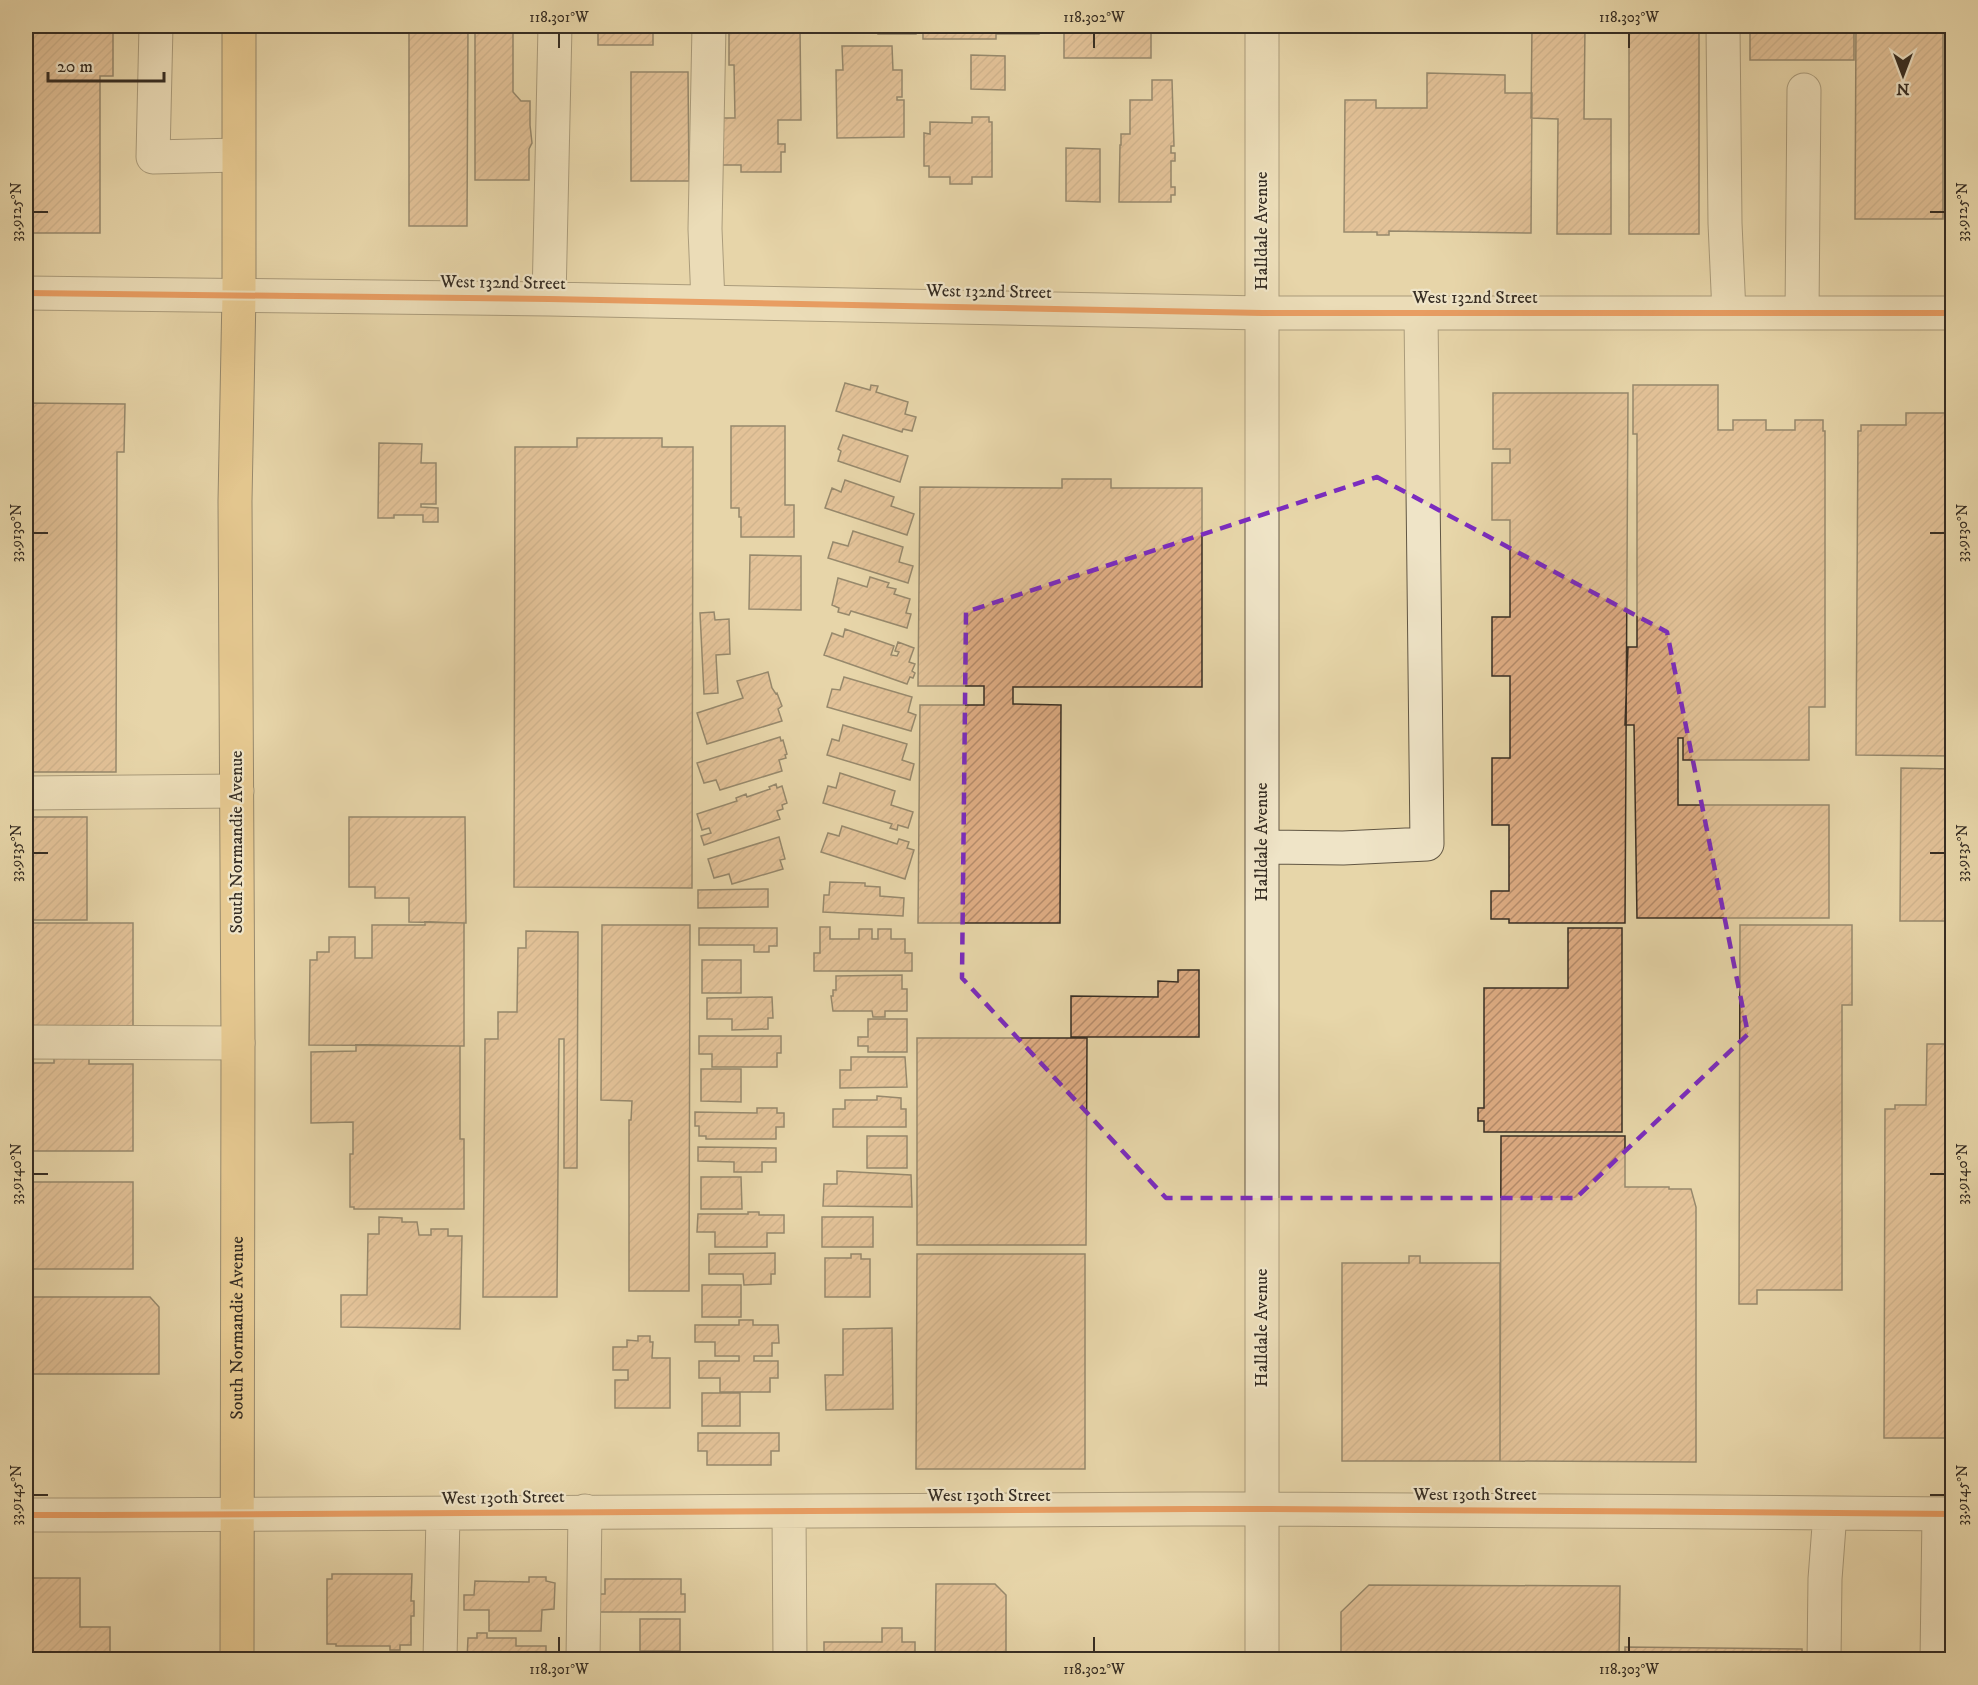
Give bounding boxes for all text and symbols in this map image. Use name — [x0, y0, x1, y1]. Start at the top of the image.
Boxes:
text: 118.301°W — [529, 8, 589, 27]
text: 118.302°W — [1063, 8, 1125, 27]
text: 118.303°W — [1599, 8, 1659, 27]
scale bar — [48, 45, 164, 83]
north arrow — [1873, 45, 1933, 105]
text: 20 m — [57, 56, 93, 78]
text: N — [1896, 79, 1910, 99]
street label: Halldale Avenue — [1251, 172, 1273, 290]
text: 33.9125°N — [7, 182, 26, 242]
text: 33.9125°N — [1953, 182, 1972, 242]
street label: West 132nd Street — [439, 271, 566, 295]
street label: West 132nd Street — [925, 280, 1052, 304]
street label: West 132nd Street — [1411, 287, 1538, 309]
text: 33.9130°N — [7, 504, 26, 562]
text: 33.9130°N — [1953, 504, 1972, 562]
street label: South Normandie Avenue — [226, 750, 248, 934]
street label: Halldale Avenue — [1251, 783, 1273, 901]
text: 33.9135°N — [7, 824, 26, 882]
text: 33.9135°N — [1953, 824, 1972, 882]
text: 33.9140°N — [7, 1143, 26, 1205]
text: 33.9140°N — [1953, 1143, 1972, 1205]
street label: South Normandie Avenue — [226, 1236, 249, 1420]
street label: Halldale Avenue — [1251, 1269, 1273, 1387]
text: 33.9145°N — [7, 1465, 26, 1525]
text: 33.9145°N — [1953, 1465, 1972, 1525]
street label: West 130th Street — [1412, 1484, 1537, 1506]
street label: West 130th Street — [926, 1485, 1051, 1507]
street label: West 130th Street — [440, 1486, 565, 1510]
text: 118.301°W — [529, 1660, 589, 1679]
text: 118.302°W — [1063, 1660, 1125, 1679]
text: 118.303°W — [1599, 1660, 1659, 1679]

